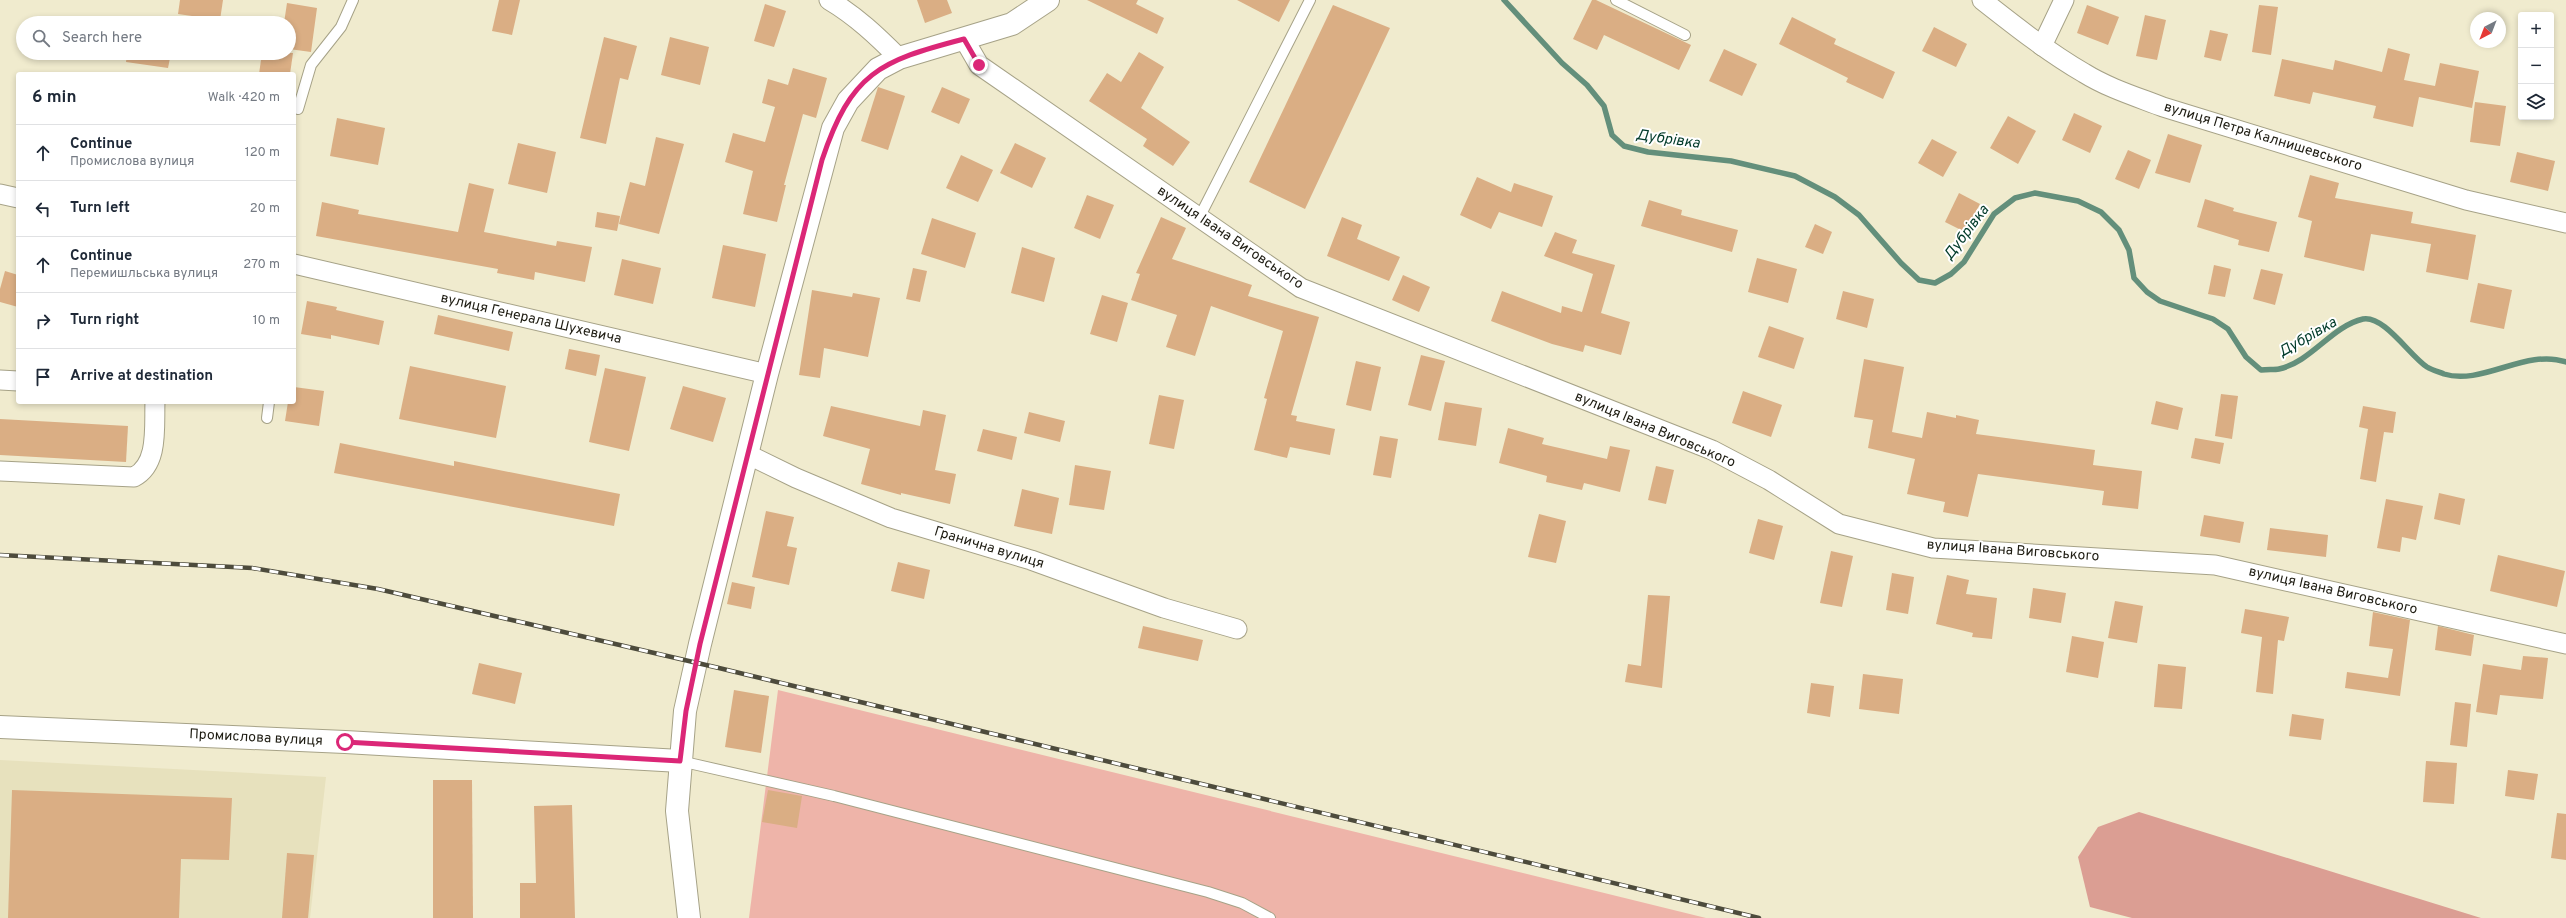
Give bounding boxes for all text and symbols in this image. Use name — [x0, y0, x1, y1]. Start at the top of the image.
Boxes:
north arrow — [2470, 12, 2506, 48]
map controls — [2518, 12, 2554, 120]
button: + — [2518, 12, 2554, 48]
search box — [16, 16, 296, 60]
icon: search — [30, 27, 52, 49]
text: Search here — [62, 29, 142, 48]
button: − — [2518, 48, 2554, 84]
route end — [970, 56, 988, 74]
button: layers — [2518, 84, 2554, 120]
text: 6 min — [32, 87, 76, 109]
text: Walk · 420 m — [208, 90, 280, 106]
street label: вулиця Петра Калнишевського — [2162, 99, 2364, 175]
water label: Дубрівка — [1635, 126, 1701, 154]
text: Continue — [70, 135, 132, 154]
icon: ahead — [32, 142, 54, 164]
text: 120 m — [245, 145, 280, 161]
text: Промислова вулиця — [70, 154, 194, 170]
street label: вулиця Івана Виговського — [1154, 183, 1307, 293]
icon: left — [32, 198, 54, 220]
text: Turn left — [70, 199, 130, 218]
text: 20 m — [250, 201, 280, 217]
water label: Дубрівка — [1940, 201, 1994, 264]
text: Continue — [70, 247, 132, 266]
icon: ahead — [32, 254, 54, 276]
text: 270 m — [243, 257, 280, 273]
text: Перемишльська вулиця — [70, 266, 218, 282]
street label: вулиця Генерала Шухевича — [439, 290, 623, 348]
icon: right — [32, 310, 54, 332]
text: Turn right — [70, 311, 139, 330]
text: 10 m — [253, 313, 280, 329]
water label: Дубрівка — [2275, 314, 2341, 362]
icon: arrive — [32, 366, 54, 388]
text: Arrive at destination — [70, 367, 213, 386]
street label: вулиця Івана Виговського — [1572, 388, 1738, 472]
street label: Гранична вулиця — [932, 523, 1046, 573]
street label: вулиця Івана Виговського — [1926, 536, 2100, 566]
street label: вулиця Івана Виговського — [2247, 563, 2419, 619]
street label: Промислова вулиця — [189, 726, 323, 750]
route start — [336, 733, 354, 751]

